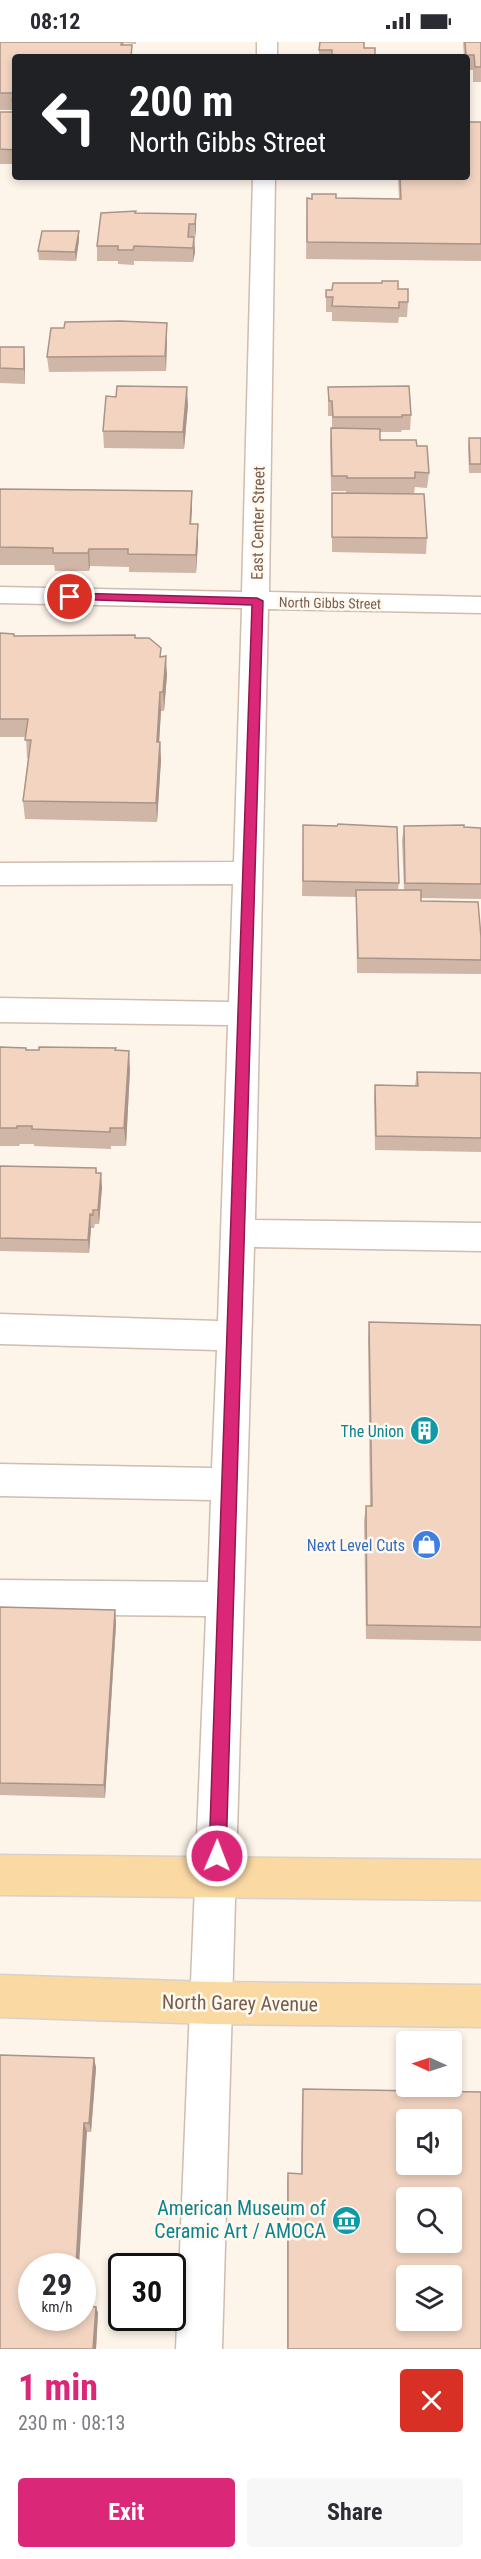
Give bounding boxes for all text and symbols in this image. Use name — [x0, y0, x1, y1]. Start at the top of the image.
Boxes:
text: 08:12 — [30, 9, 81, 34]
text: 200 m — [129, 77, 234, 126]
icon: left — [30, 78, 108, 156]
text: North Gibbs Street — [129, 127, 326, 159]
street label: East Center Street — [248, 466, 268, 580]
pin — [44, 571, 95, 622]
icon: arrive — [53, 580, 86, 613]
street label: North Gibbs Street — [279, 594, 381, 612]
building icon: The Union — [409, 1415, 441, 1447]
place label: The Union — [341, 1422, 404, 1441]
shop icon: Next Level Cuts — [410, 1529, 442, 1561]
place label: Next Level Cuts — [307, 1536, 405, 1555]
position arrow — [185, 1824, 249, 1888]
street label: North Garey Avenue — [162, 1990, 318, 2016]
north arrow — [396, 2031, 462, 2097]
map controls — [396, 2031, 462, 2331]
button: sound — [396, 2109, 462, 2175]
button: search — [396, 2187, 462, 2253]
place label: American Museum of Ceramic Art / AMOCA — [154, 2196, 327, 2243]
museum icon: American Museum of Ceramic Art / AMOCA — [331, 2204, 363, 2236]
speed limit sign: 30 — [108, 2253, 186, 2331]
button: layers — [396, 2265, 462, 2331]
text: 29 — [42, 2267, 72, 2302]
text: km/h — [42, 2298, 72, 2316]
text: 1 min — [18, 2367, 98, 2409]
button: close — [400, 2369, 463, 2432]
text: 230 m · 08:13 — [18, 2411, 125, 2435]
button: Exit — [18, 2478, 235, 2547]
button: Share — [247, 2478, 463, 2547]

